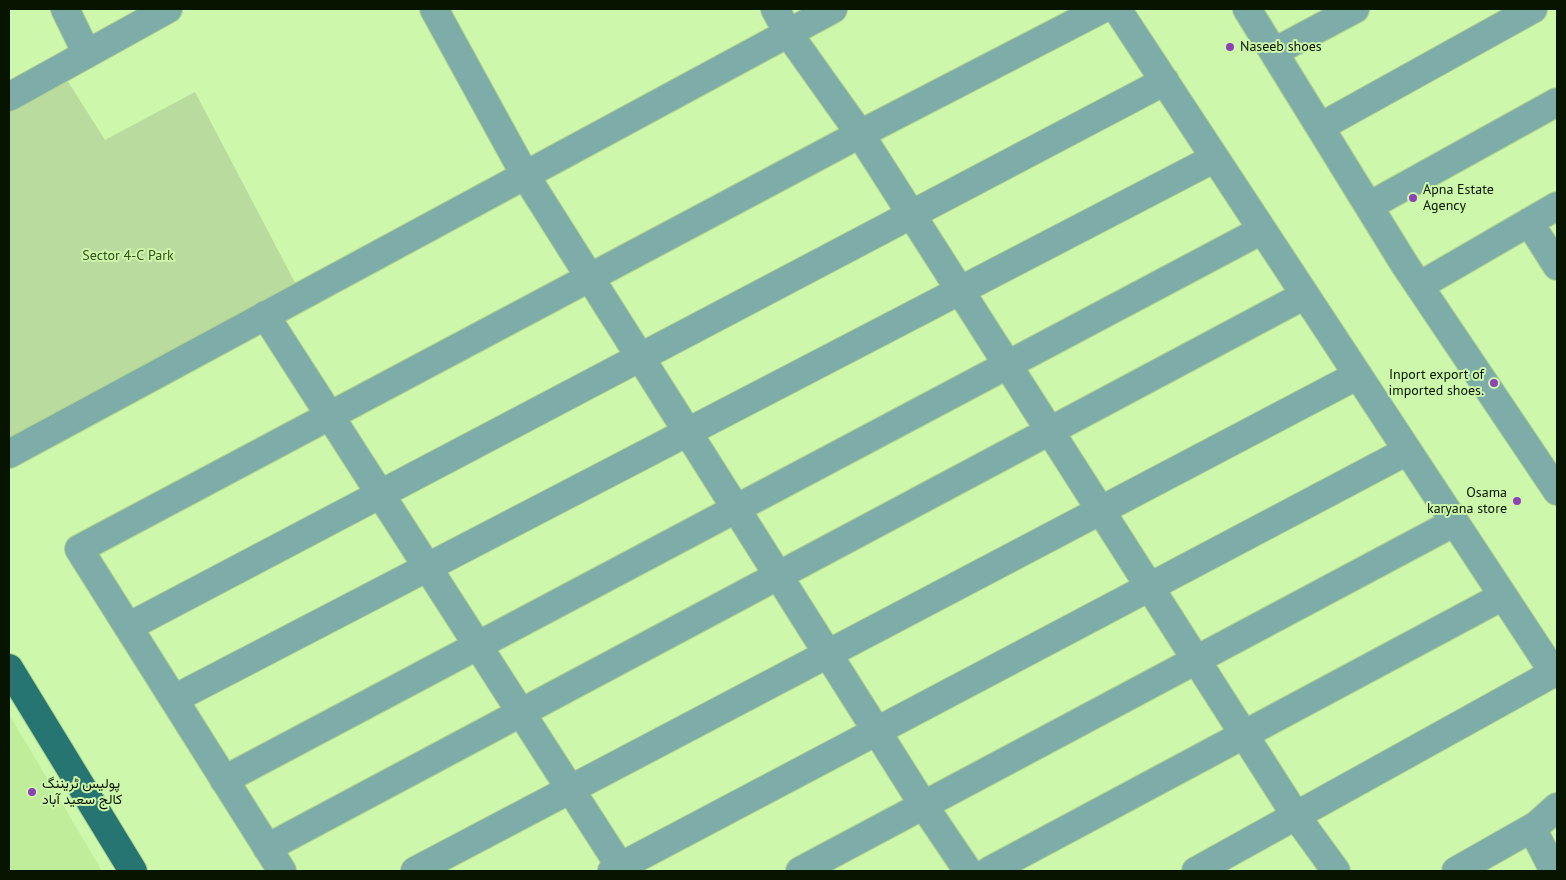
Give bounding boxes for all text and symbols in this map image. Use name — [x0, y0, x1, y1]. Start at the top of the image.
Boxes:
place label: Naseeb shoes — [1240, 39, 1322, 55]
marker: Naseeb shoes — [1224, 41, 1236, 53]
place label: Apna Estate Agency — [1423, 182, 1494, 214]
marker: Apna Estate Agency — [1407, 192, 1419, 204]
park label: Sector 4-C Park — [82, 248, 174, 264]
place label: Inport export of imported shoes. — [1389, 367, 1484, 400]
marker: Inport export of imported shoes. — [1488, 377, 1500, 389]
place label: Osama karyana store — [1427, 485, 1507, 518]
marker: Osama karyana store — [1511, 495, 1523, 507]
place label: پولیس ٹریننگ کالج سعید آباد — [42, 776, 122, 809]
marker: پولیس ٹریننگ کالج سعید آباد — [26, 786, 38, 798]

